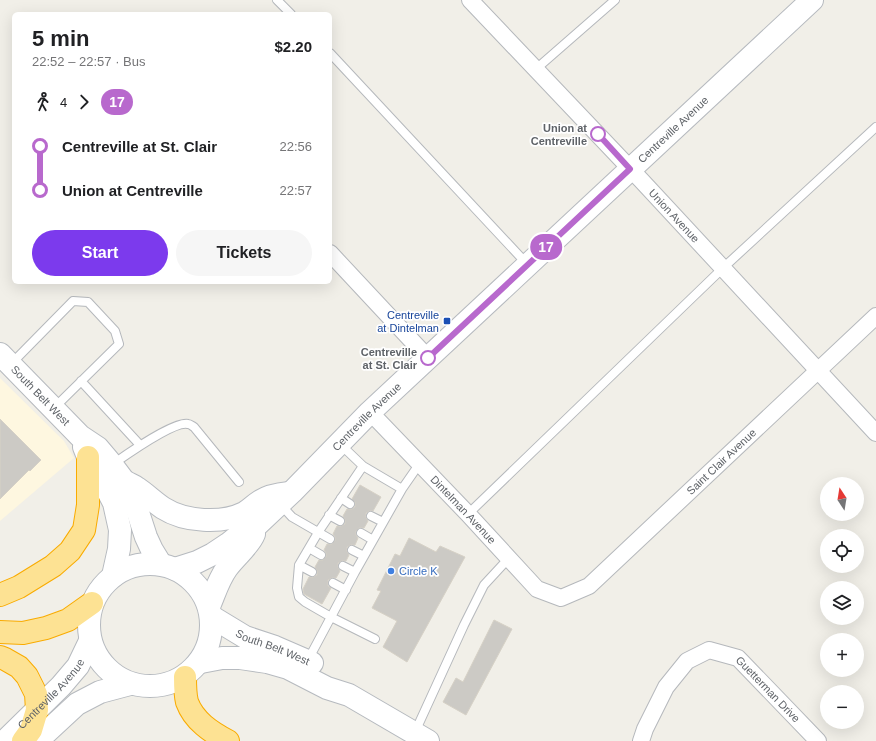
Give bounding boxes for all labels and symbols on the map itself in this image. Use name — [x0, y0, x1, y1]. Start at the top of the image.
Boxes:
street label: Centreville Avenue — [635, 94, 711, 165]
place label: Union at Centreville — [531, 122, 587, 147]
marker: Union at Centreville — [590, 126, 606, 142]
street label: Union Avenue — [646, 187, 702, 245]
line badge: 17 — [528, 234, 564, 260]
place label: Centreville at Dintelman — [377, 309, 439, 334]
marker: Centreville at Dintelman — [442, 316, 452, 326]
place label: Centreville at St. Clair — [361, 346, 418, 371]
marker: Centreville at St. Clair — [420, 350, 436, 366]
street label: South Belt West — [9, 363, 72, 428]
street label: Centreville Avenue — [330, 380, 403, 453]
street label: Saint Clair Avenue — [684, 426, 758, 497]
street label: Dintelman Avenue — [428, 473, 498, 546]
north arrow — [820, 477, 864, 521]
place label: Circle K — [399, 565, 438, 577]
marker: Circle K — [386, 566, 396, 576]
street label: South Belt West — [233, 627, 312, 667]
street label: Guetterman Drive — [734, 654, 803, 725]
street label: Centreville Avenue — [15, 657, 86, 731]

